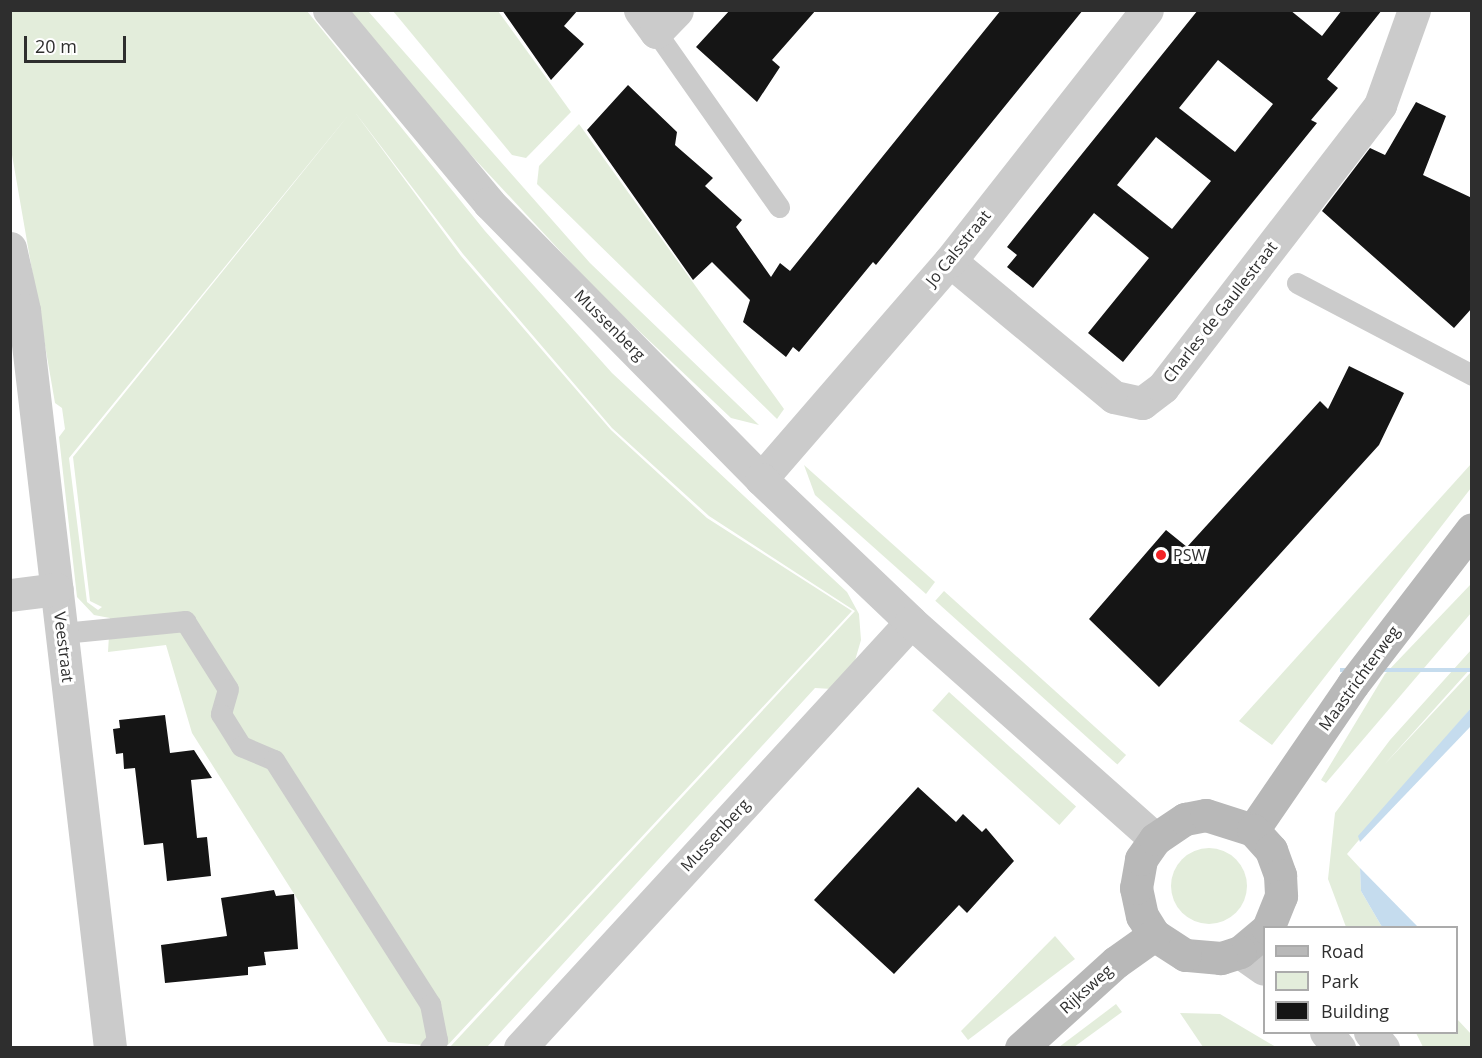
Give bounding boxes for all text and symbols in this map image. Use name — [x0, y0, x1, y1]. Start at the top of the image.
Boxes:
scale bar — [27, 24, 129, 62]
text: 20 m — [35, 34, 77, 58]
street label: Jo Calsstraat — [922, 206, 994, 290]
street label: Charles de Gaullestraat — [1159, 238, 1281, 386]
street label: Mussenberg — [571, 286, 649, 364]
place label: PSW — [1173, 545, 1206, 565]
marker: PSW — [1154, 548, 1168, 562]
street label: Veestraat — [50, 611, 78, 683]
street label: Maastrichterweg — [1315, 622, 1403, 734]
street label: Mussenberg — [677, 795, 753, 875]
legend — [1263, 926, 1458, 1034]
text: Road — [1321, 939, 1364, 963]
street label: Rijksweg — [1056, 960, 1116, 1018]
text: Park — [1321, 969, 1359, 993]
text: Building — [1321, 999, 1389, 1023]

